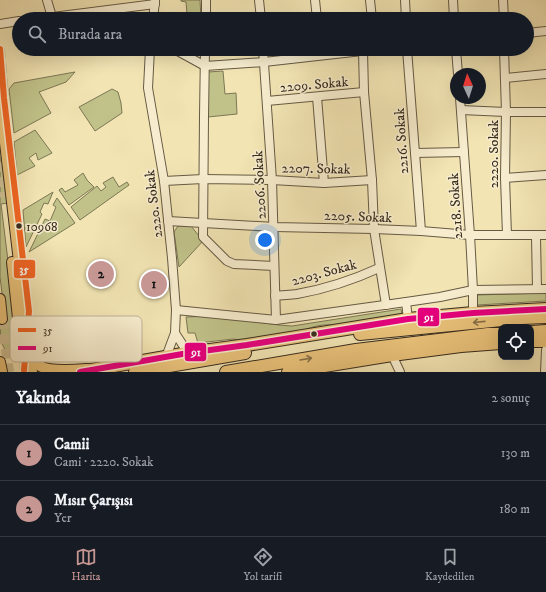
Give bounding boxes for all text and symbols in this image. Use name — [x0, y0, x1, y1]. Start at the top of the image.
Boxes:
search box — [12, 12, 534, 56]
icon: search — [26, 23, 48, 45]
text: Burada ara — [58, 25, 122, 44]
north arrow — [450, 68, 486, 104]
street label: 2209. Sokak — [279, 73, 349, 97]
street label: 2216. Sokak — [391, 107, 413, 175]
street label: 2220. Sokak — [485, 120, 503, 188]
street label: 2206. Sokak — [249, 150, 271, 220]
street label: 2207. Sokak — [281, 159, 351, 179]
street label: 2220. Sokak — [141, 169, 167, 239]
street label: 2218. Sokak — [445, 172, 467, 240]
street label: 2205. Sokak — [324, 207, 392, 227]
place label: 10968 — [26, 219, 57, 235]
marker: 10968 — [14, 221, 24, 231]
your location — [255, 230, 275, 250]
street label: 2203. Sokak — [290, 256, 359, 290]
line badge: 35 — [13, 259, 36, 279]
pin: 2 — [88, 259, 114, 289]
text: 35 — [19, 263, 29, 277]
pin: 1 — [141, 269, 167, 299]
line badge: 91 — [417, 307, 440, 327]
text: 91 — [423, 311, 434, 325]
legend — [10, 316, 142, 362]
one-way arrow — [473, 319, 486, 326]
text: 35 — [43, 324, 53, 338]
map controls — [498, 324, 534, 360]
button: locate — [498, 324, 534, 360]
unlabelled marker — [309, 329, 319, 339]
text: 91 — [42, 342, 52, 356]
line badge: 91 — [184, 342, 207, 362]
text: 91 — [190, 346, 201, 360]
one-way arrow — [299, 354, 312, 362]
text: Yakında — [16, 387, 70, 409]
text: 2 sonuç — [492, 390, 530, 406]
text: Camii — [54, 435, 89, 454]
text: 1 — [27, 445, 31, 461]
text: 130 m — [501, 445, 530, 461]
text: Cami · 2220. Sokak — [54, 454, 154, 470]
text: Mısır Çarışısı — [54, 491, 133, 510]
text: 2 — [26, 501, 32, 517]
text: 180 m — [499, 501, 530, 517]
text: Yer — [54, 510, 72, 526]
tab: Harita — [71, 546, 101, 584]
tab: Yol tarifi — [243, 546, 282, 584]
tab: Kaydedilen — [425, 546, 475, 584]

